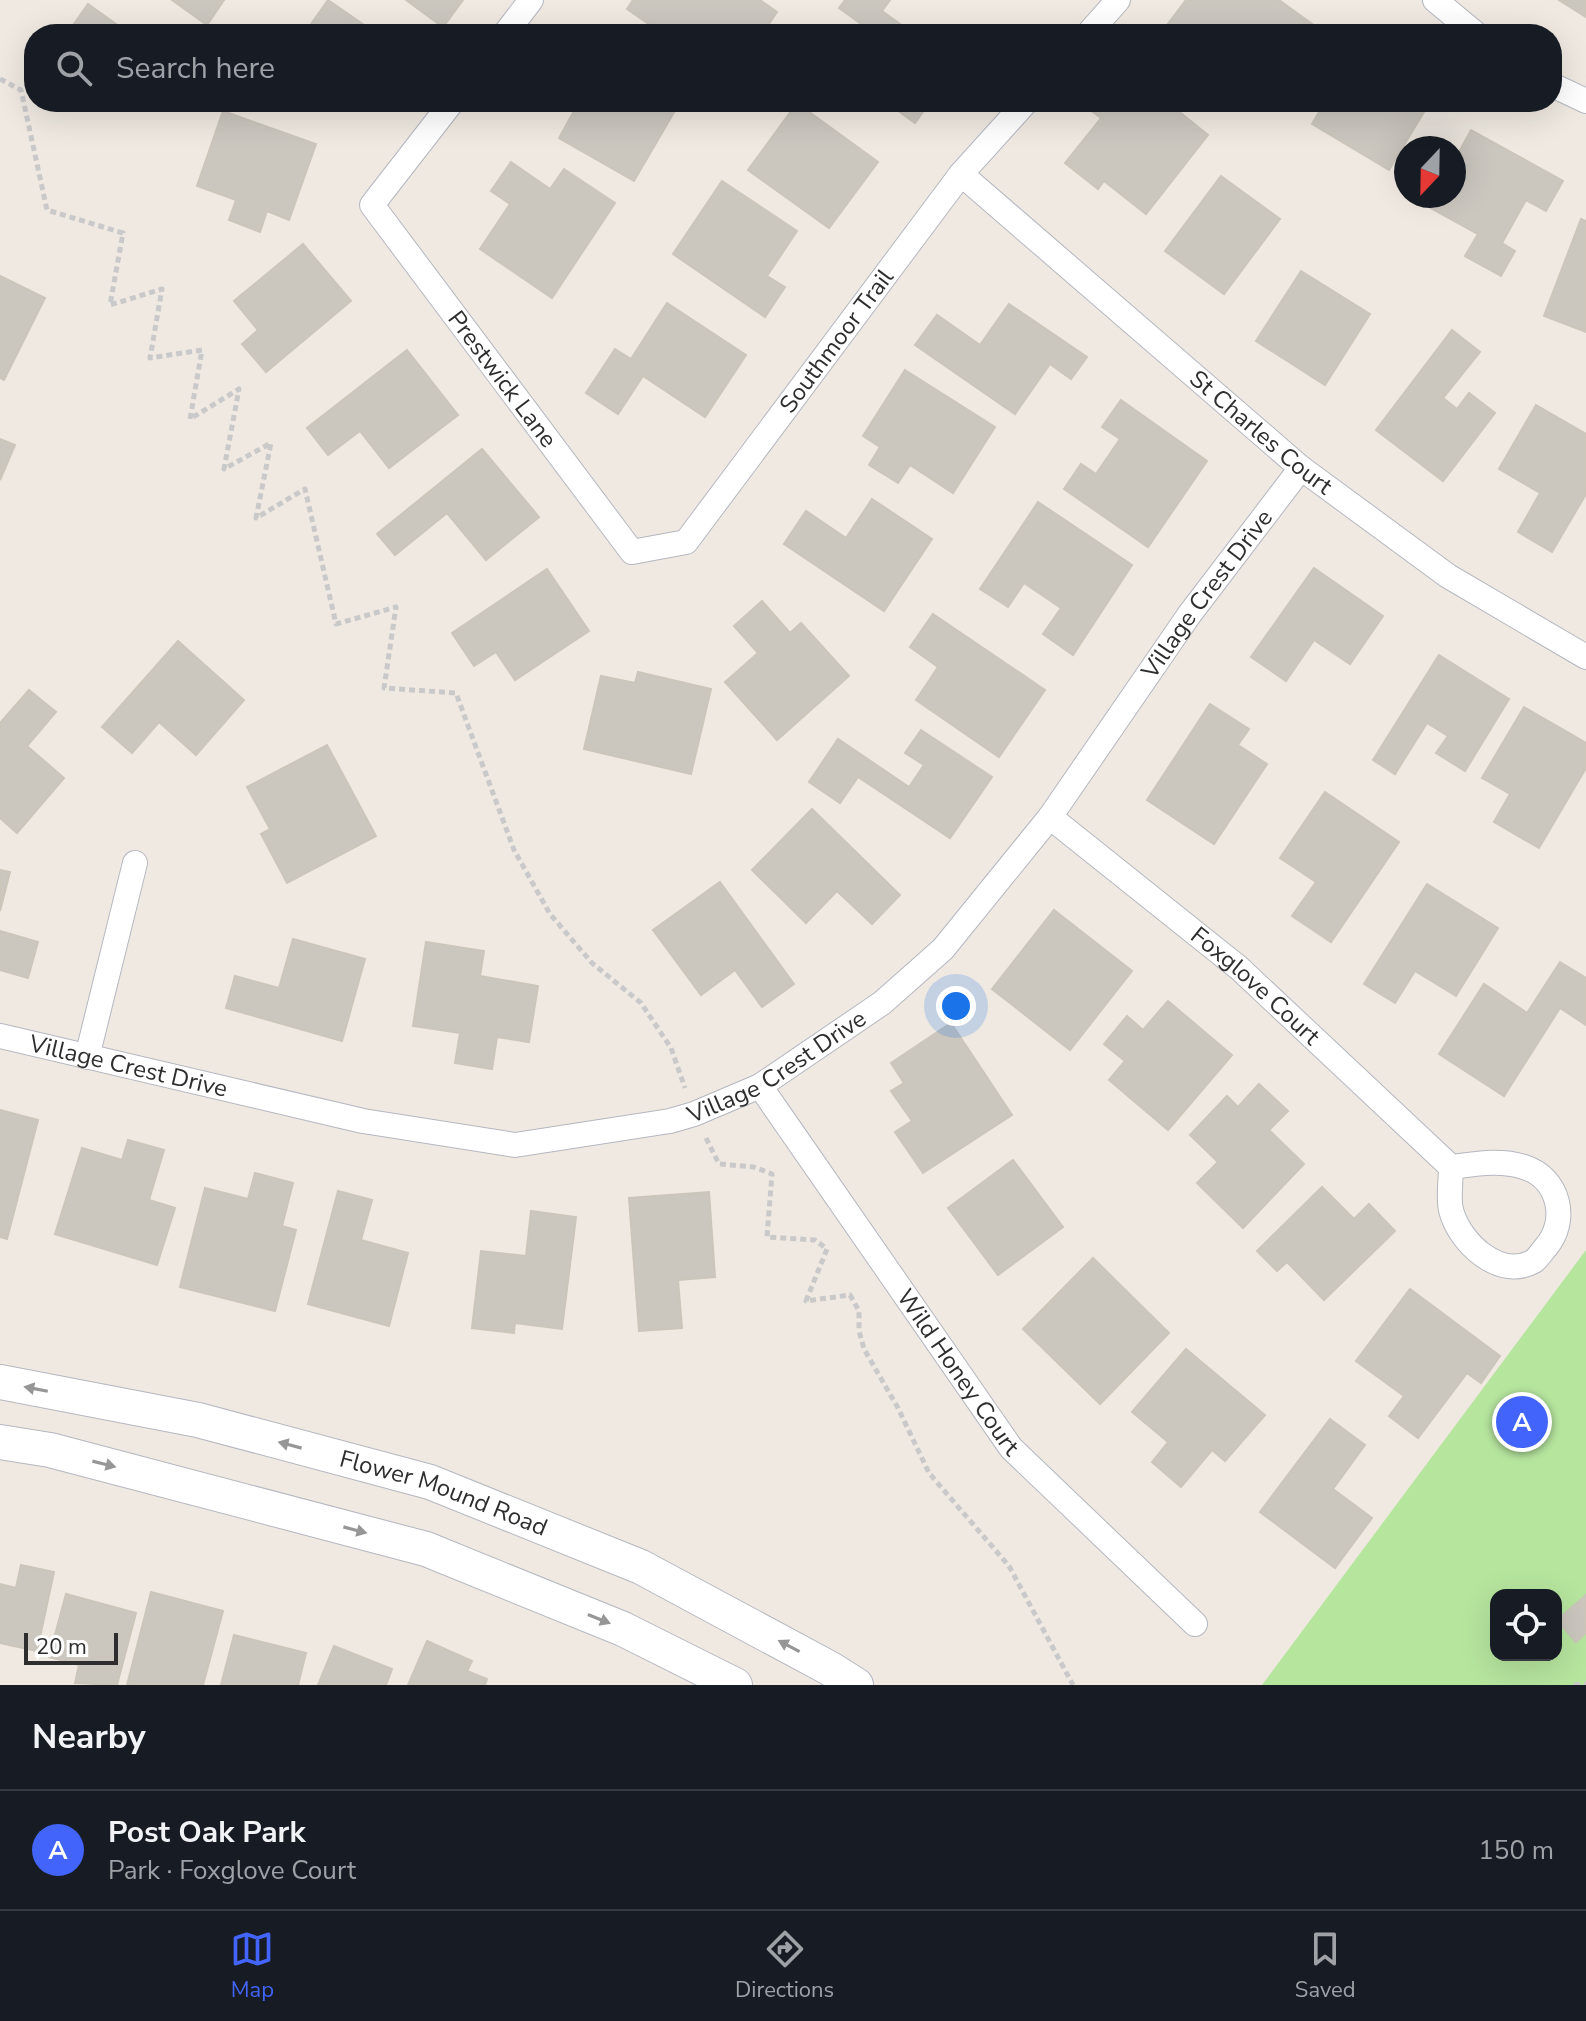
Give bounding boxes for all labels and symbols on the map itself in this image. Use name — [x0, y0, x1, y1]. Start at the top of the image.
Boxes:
north arrow — [1394, 136, 1466, 208]
street label: Southmoor Trail — [772, 262, 901, 419]
street label: Prestwick Lane — [441, 304, 564, 454]
street label: St Charles Court — [1183, 363, 1339, 502]
street label: Village Crest Drive — [1134, 503, 1280, 686]
street label: Foxglove Court — [1184, 920, 1327, 1052]
your location — [936, 986, 976, 1026]
street label: Village Crest Drive — [682, 1002, 872, 1131]
street label: Village Crest Drive — [25, 1027, 231, 1105]
street label: Wild Honey Court — [889, 1283, 1026, 1464]
one-way arrow — [23, 1382, 48, 1395]
pin: A — [1496, 1392, 1548, 1452]
one-way arrow — [277, 1438, 302, 1450]
street label: Flower Mound Road — [336, 1443, 552, 1544]
one-way arrow — [91, 1458, 116, 1470]
one-way arrow — [344, 1524, 368, 1537]
one-way arrow — [587, 1613, 611, 1626]
scale bar — [24, 1629, 118, 1665]
one-way arrow — [777, 1640, 800, 1653]

